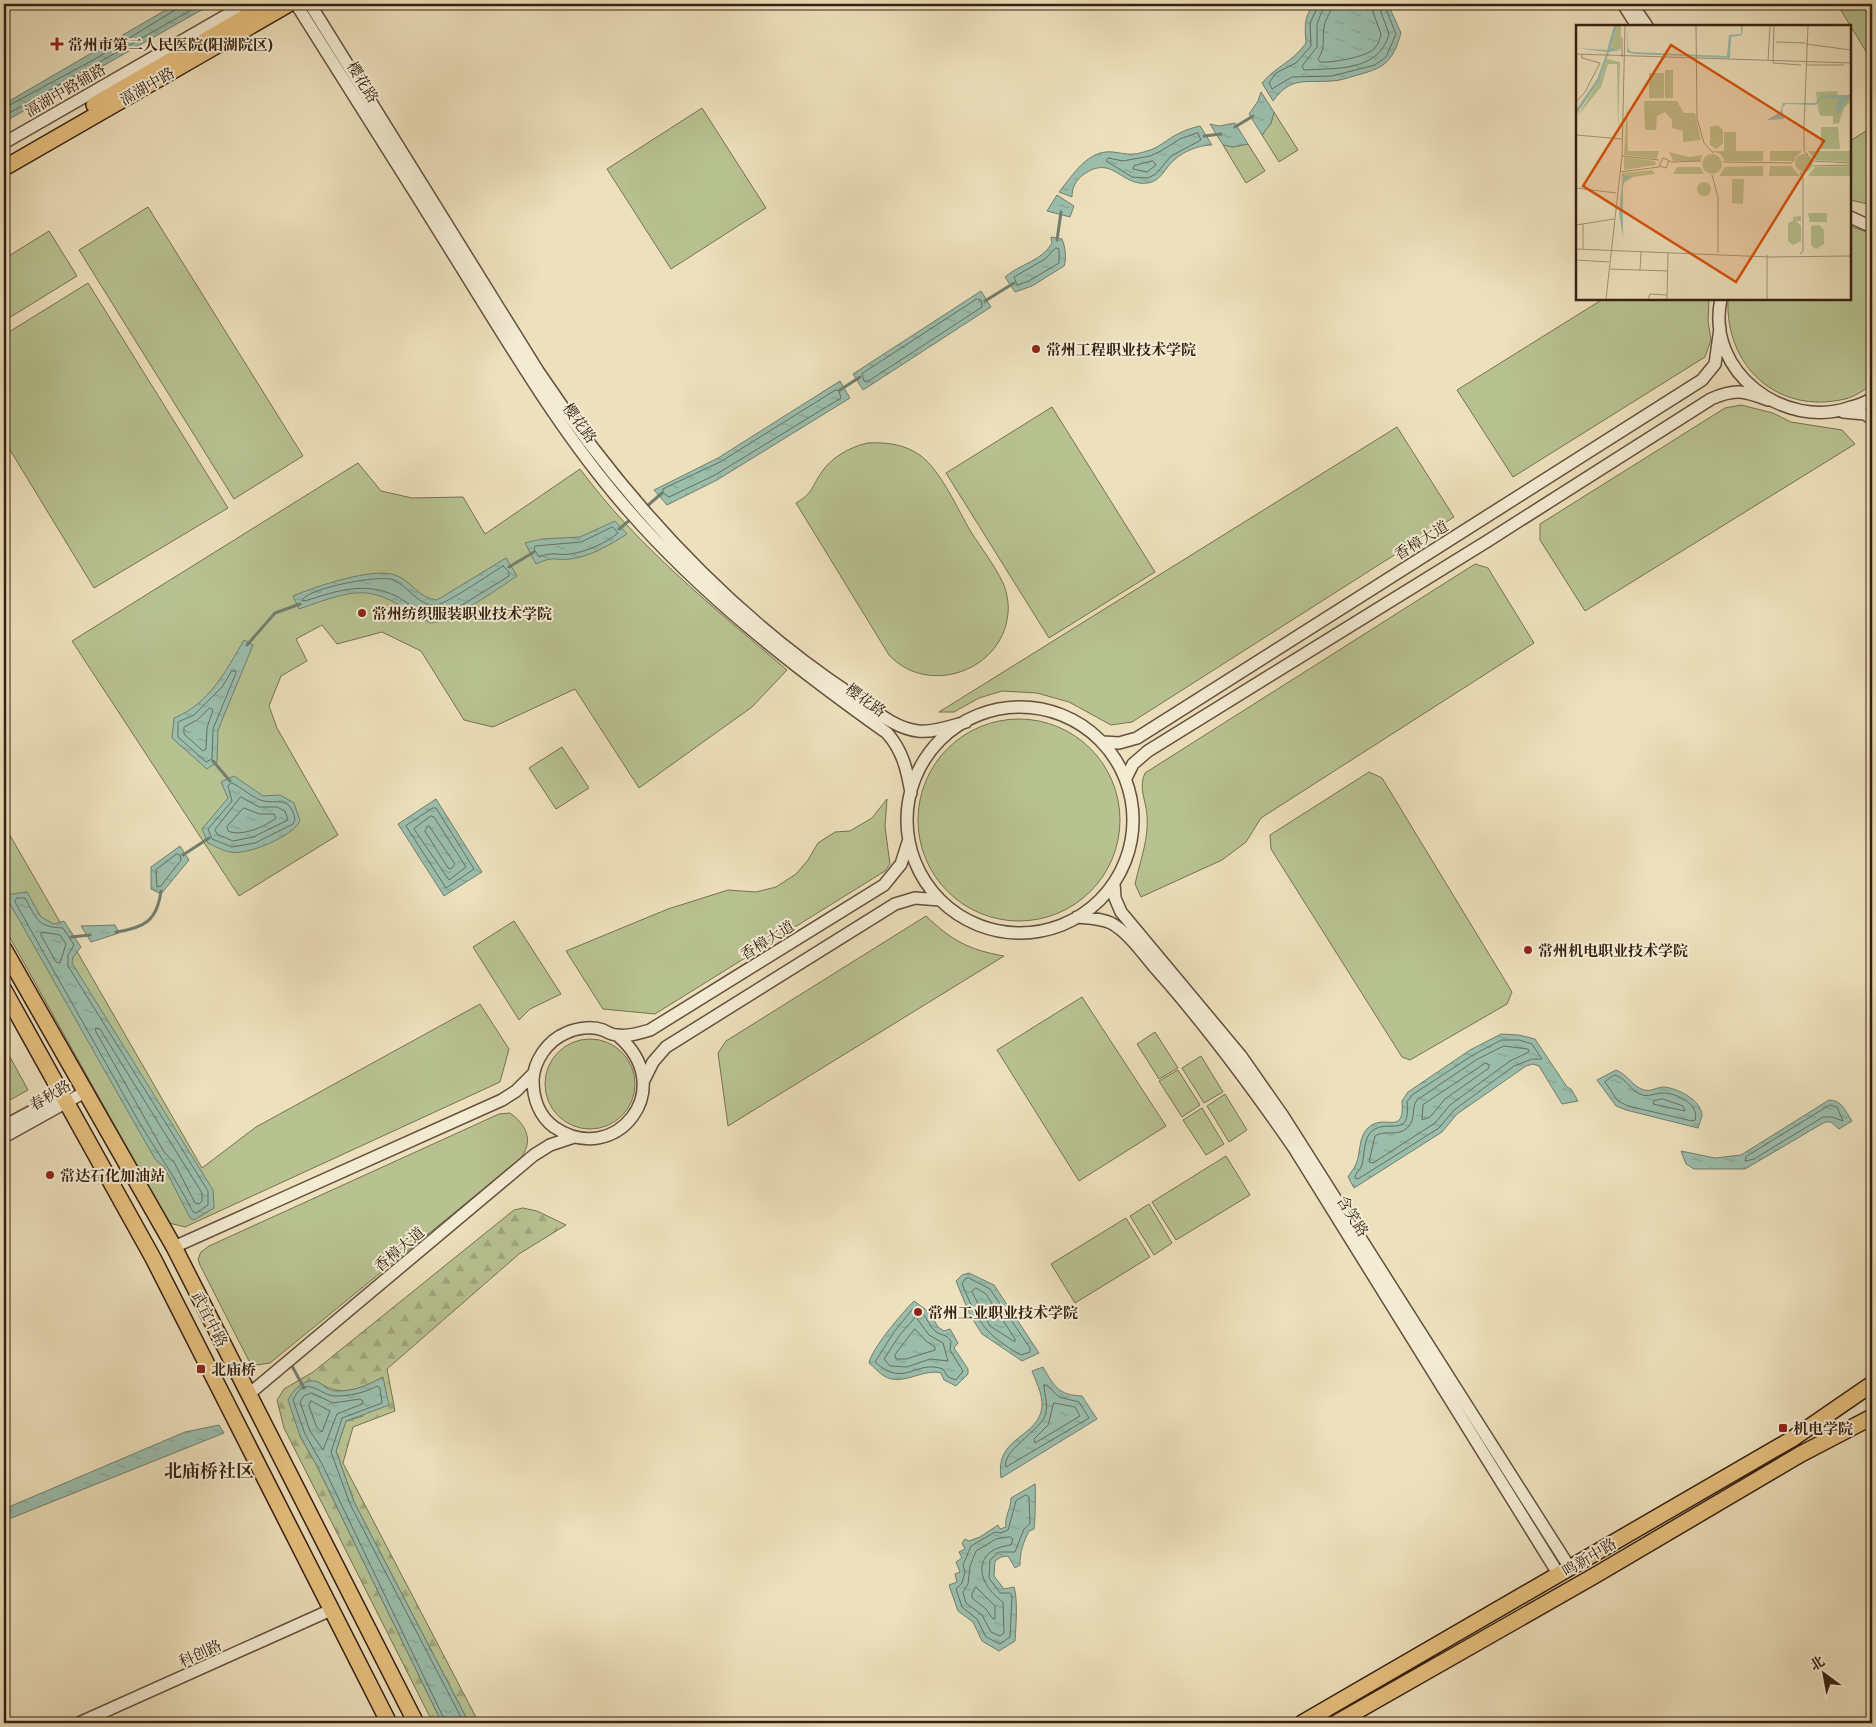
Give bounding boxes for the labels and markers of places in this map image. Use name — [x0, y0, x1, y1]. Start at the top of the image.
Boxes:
place label: 常州市第二人民医院(阳湖院区) — [68, 34, 273, 55]
marker: 常州市第二人民医院(阳湖院区) — [50, 37, 64, 51]
place label: 常州工程职业技术学院 — [1046, 339, 1196, 360]
marker: 常州工程职业技术学院 — [1030, 343, 1042, 355]
place label: 常州纺织服装职业技术学院 — [372, 603, 552, 624]
marker: 常州纺织服装职业技术学院 — [356, 607, 368, 619]
place label: 常州机电职业技术学院 — [1538, 940, 1688, 961]
marker: 常州机电职业技术学院 — [1522, 944, 1534, 956]
place label: 常达石化加油站 — [60, 1165, 165, 1186]
marker: 常达石化加油站 — [44, 1169, 56, 1181]
place label: 常州工业职业技术学院 — [928, 1302, 1078, 1323]
marker: 常州工业职业技术学院 — [912, 1306, 924, 1318]
place label: 北庙桥 — [211, 1359, 256, 1380]
marker: 北庙桥 — [195, 1363, 207, 1375]
place label: 机电学院 — [1793, 1418, 1853, 1439]
marker: 机电学院 — [1777, 1422, 1789, 1434]

